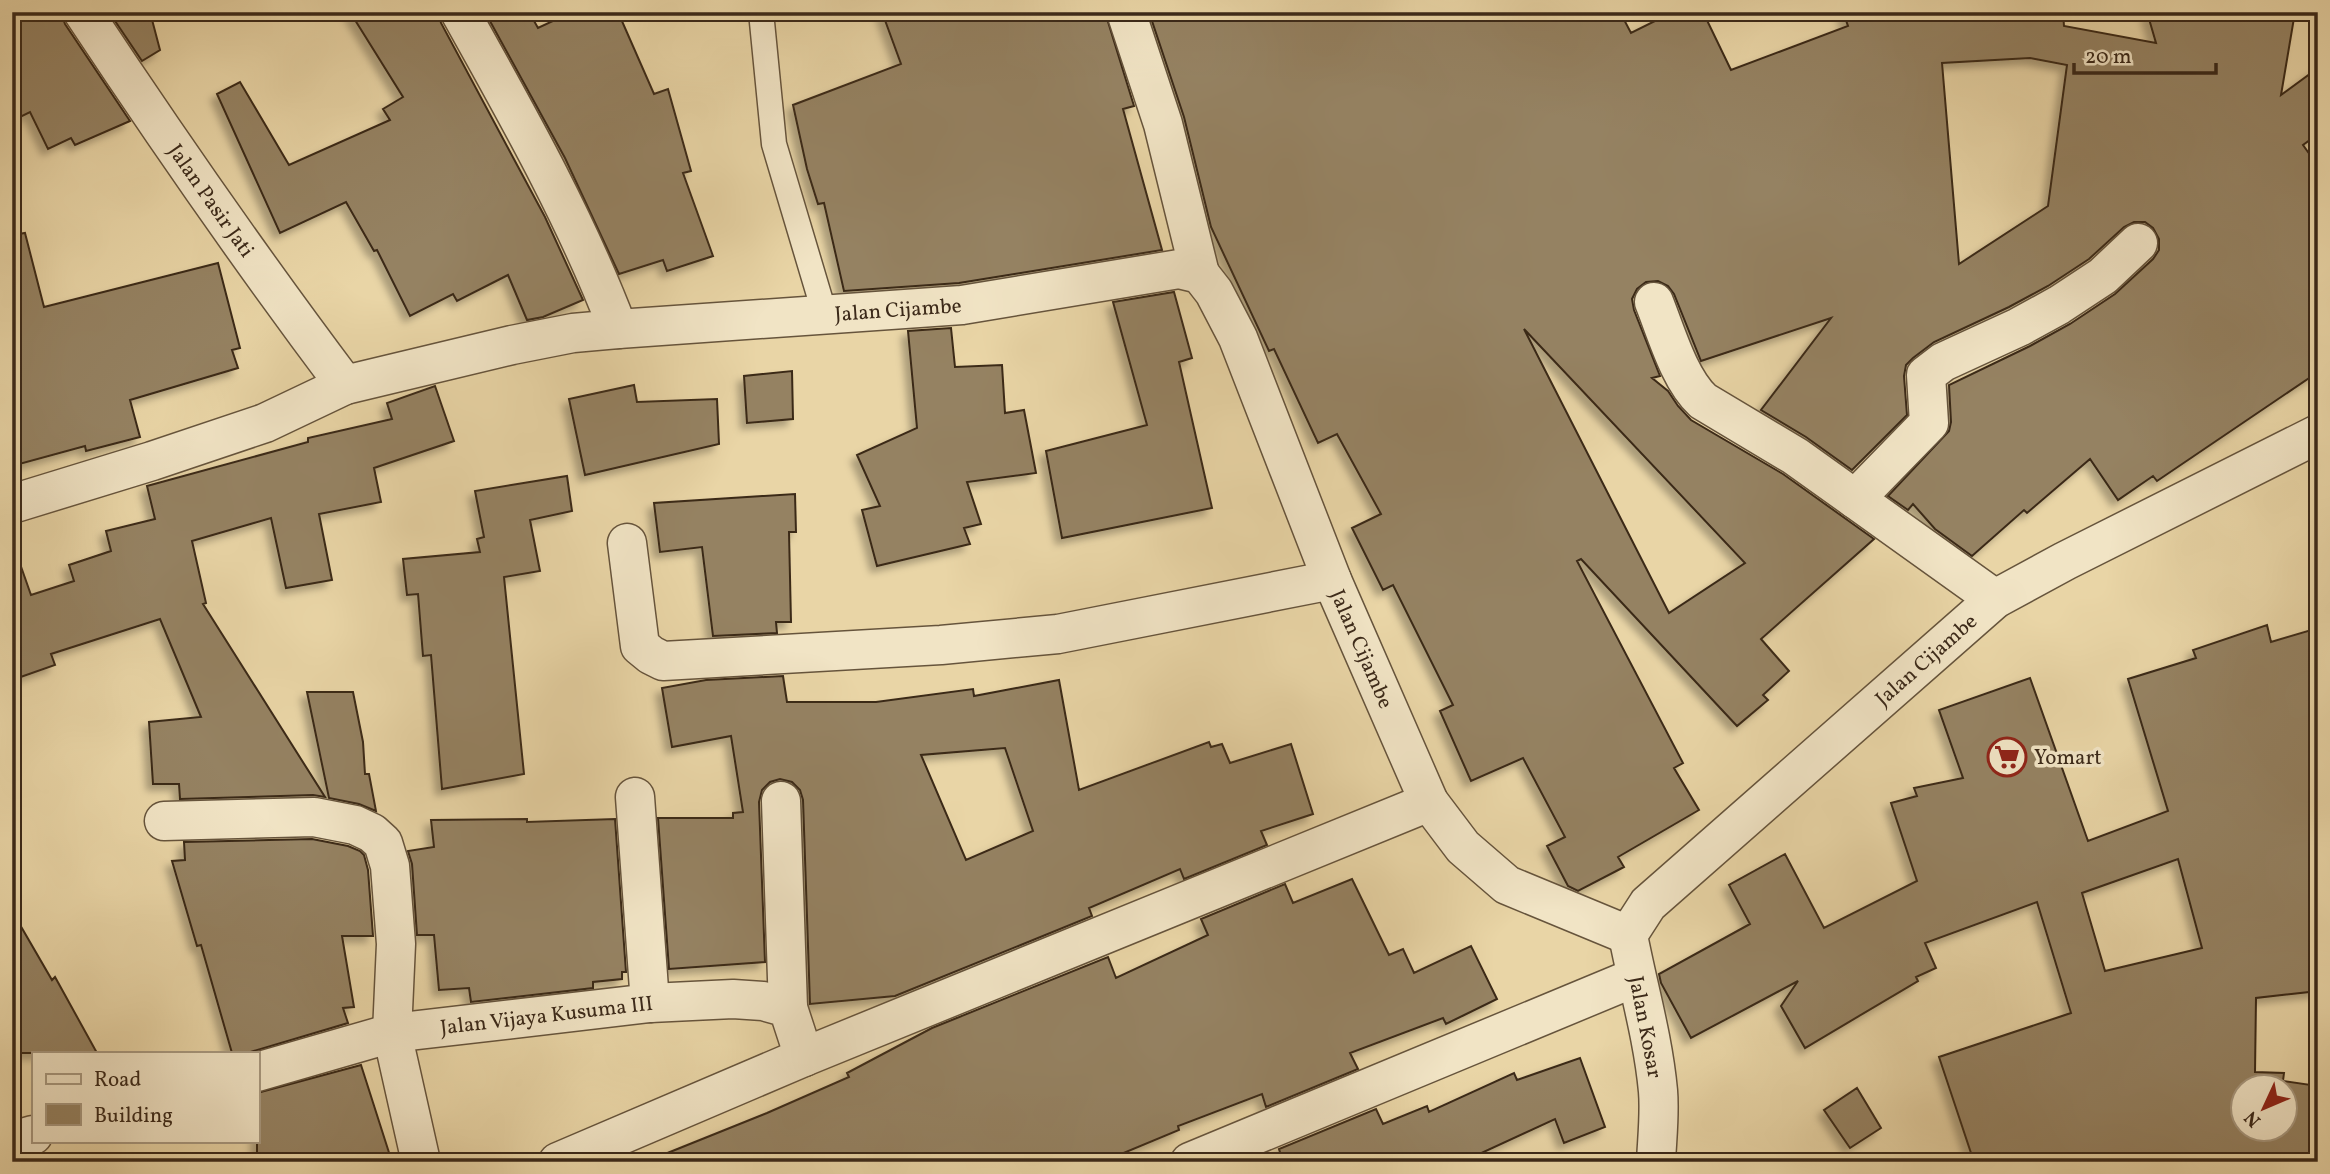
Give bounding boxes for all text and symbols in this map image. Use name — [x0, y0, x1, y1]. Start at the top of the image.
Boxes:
scale bar — [2074, 32, 2216, 76]
text: 20 m — [2085, 43, 2131, 72]
street label: Jalan Pasir Jati — [160, 139, 260, 264]
street label: Jalan Cijambe — [834, 292, 963, 330]
street label: Jalan Cijambe — [1322, 585, 1399, 713]
street label: Jalan Cijambe — [1870, 608, 1984, 714]
supermarket icon: Yomart — [1986, 736, 2028, 778]
place label: Yomart — [2034, 744, 2102, 773]
street label: Jalan Kosar — [1620, 974, 1669, 1081]
street label: Jalan Vijaya Kusuma III — [439, 990, 655, 1043]
legend — [32, 1052, 259, 1142]
text: Road — [94, 1066, 141, 1095]
north arrow — [2228, 1072, 2298, 1142]
text: Building — [94, 1102, 173, 1131]
text: N — [2239, 1104, 2267, 1132]

